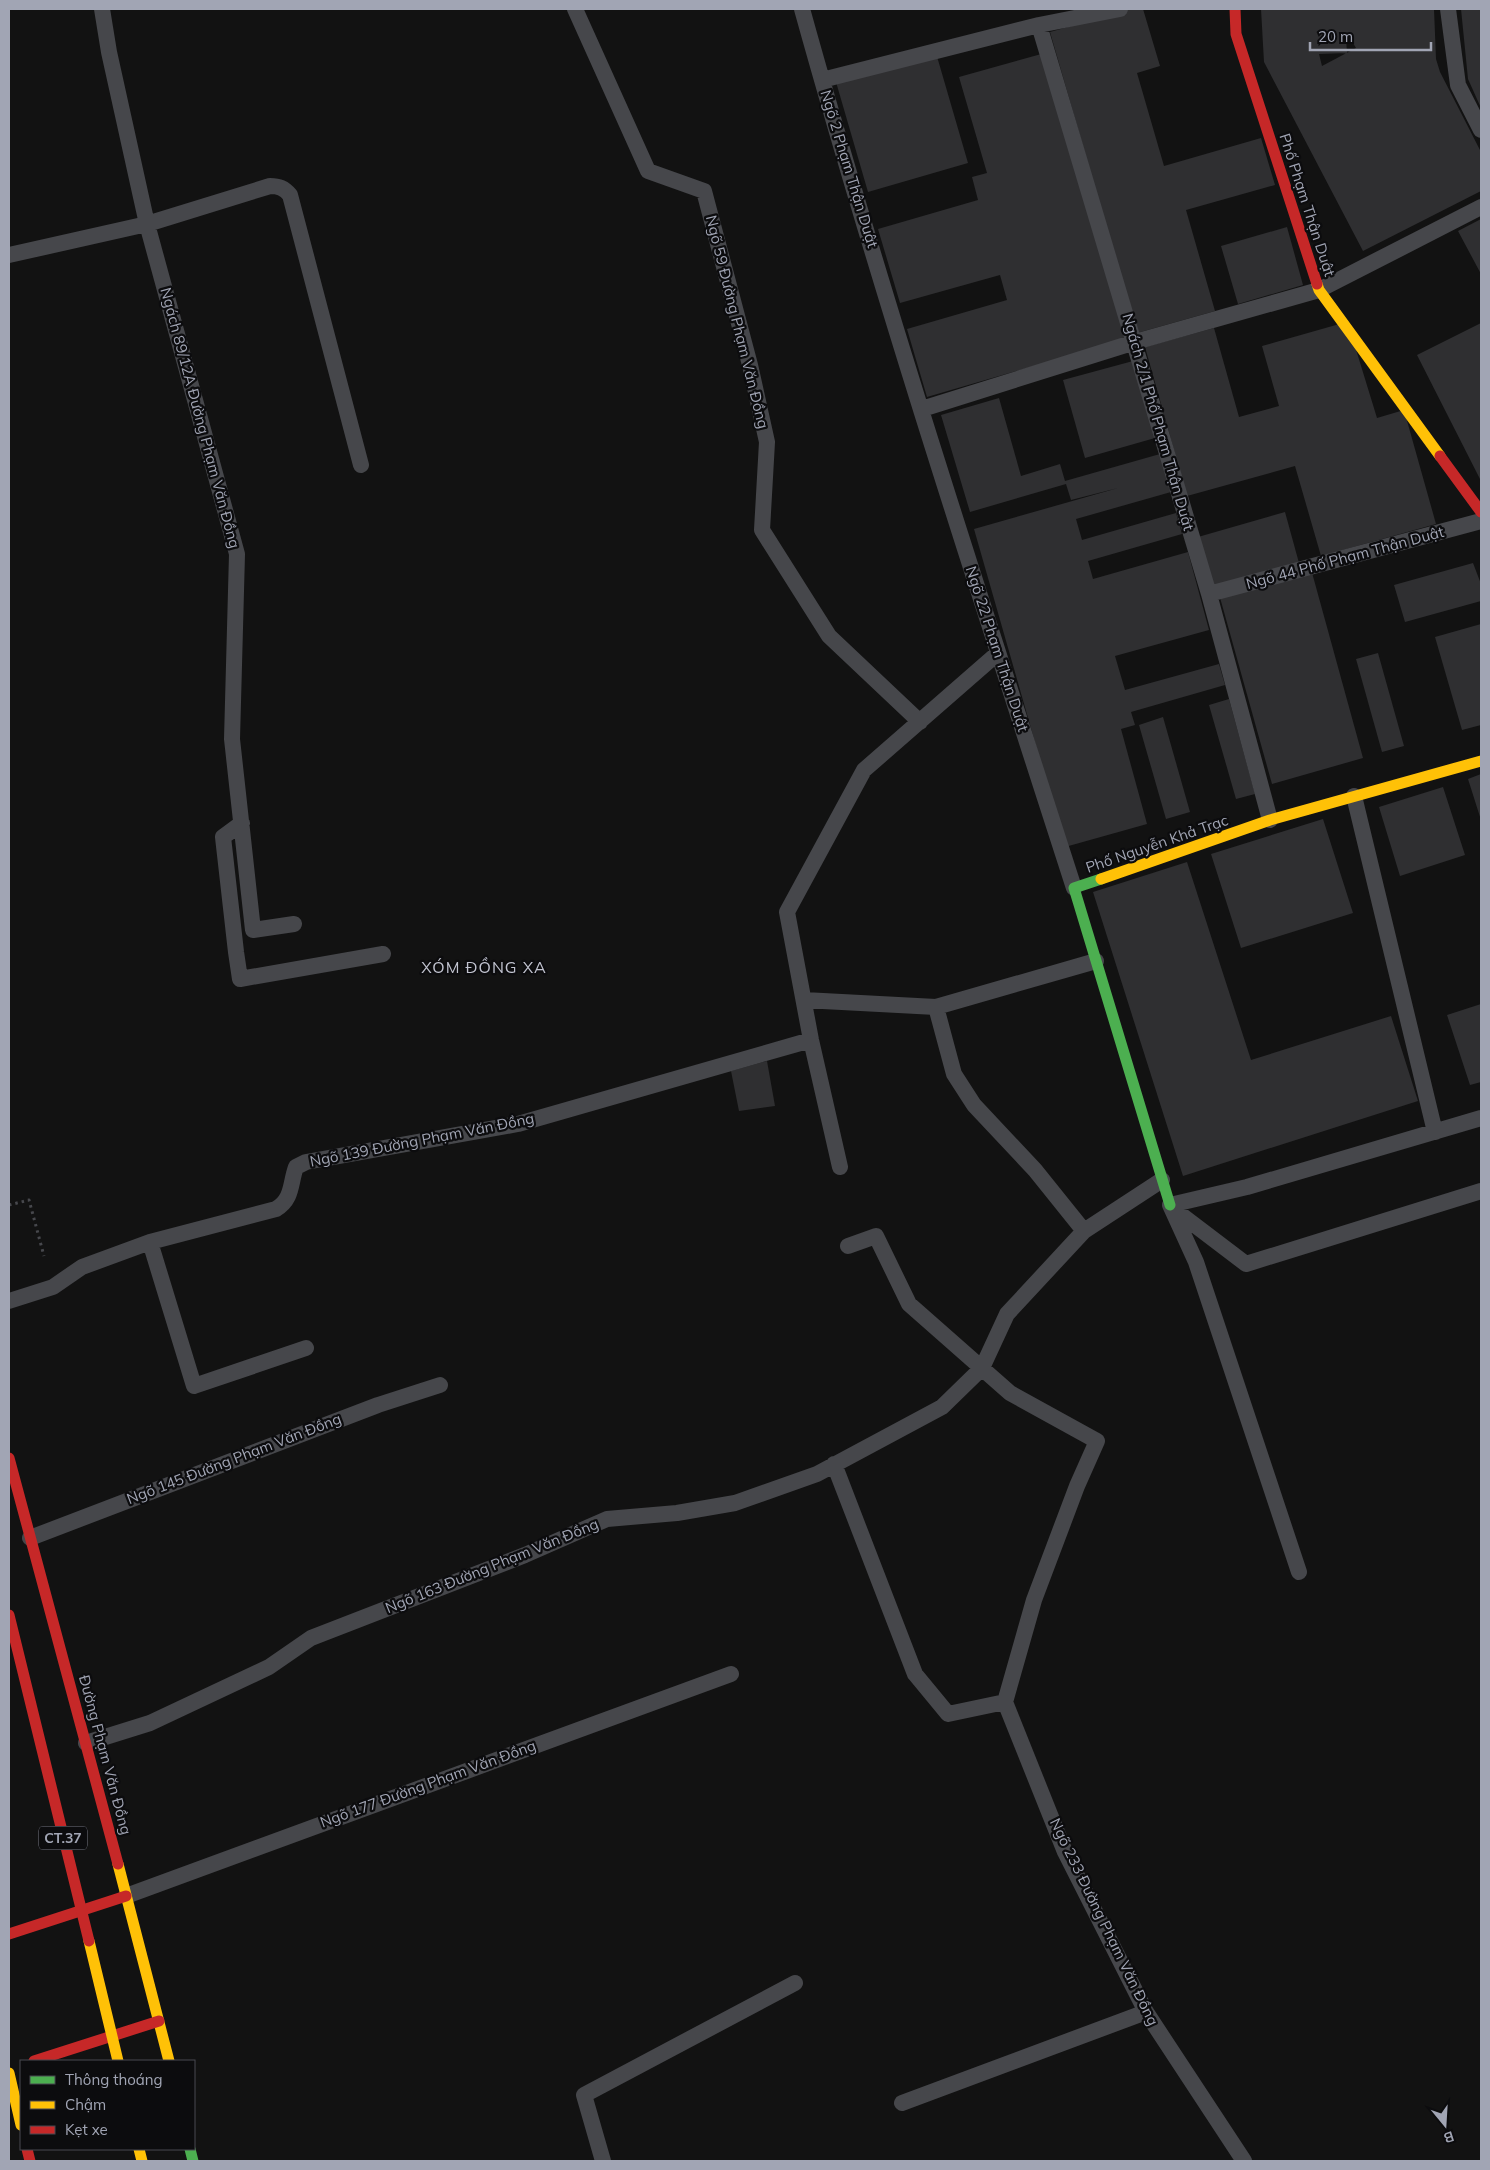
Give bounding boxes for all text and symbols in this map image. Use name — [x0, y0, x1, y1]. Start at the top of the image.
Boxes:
scale bar — [1310, 20, 1431, 52]
text: 20 m — [1318, 27, 1353, 46]
street label: Ngõ 2 Phạm Thận Duật — [816, 88, 883, 250]
street label: Phố Phạm Thận Duật — [1275, 131, 1340, 279]
street label: Ngõ 59 Đường Phạm Văn Đồng — [702, 213, 773, 431]
street label: Ngách 89/12A Đường Phạm Văn Đồng — [156, 285, 244, 550]
street label: Ngách 2/1 Phố Phạm Thận Duật — [1118, 311, 1199, 533]
street label: Ngõ 44 Phố Phạm Thận Duật — [1244, 522, 1446, 593]
street label: Ngõ 22 Phạm Thận Duật — [962, 564, 1033, 734]
street label: Phố Nguyễn Khả Trạc — [1083, 810, 1231, 877]
district label: XÓM ĐỒNG XA — [421, 957, 547, 977]
street label: Ngõ 139 Đường Phạm Văn Đồng — [308, 1108, 536, 1171]
street label: Ngõ 145 Đường Phạm Văn Đồng — [124, 1409, 344, 1508]
street label: Ngõ 163 Đường Phạm Văn Đồng — [382, 1514, 601, 1617]
street label: Đường Phạm Văn Đồng — [75, 1673, 136, 1837]
street label: Ngõ 177 Đường Phạm Văn Đồng — [317, 1736, 538, 1831]
street label: Ngõ 233 Đường Phạm Văn Đồng — [1046, 1815, 1163, 2029]
road number: CT.37 — [39, 1826, 87, 1850]
legend — [20, 2060, 195, 2150]
text: Thông thoáng — [65, 2070, 163, 2089]
text: Chậm — [65, 2095, 106, 2114]
north arrow — [1420, 2100, 1470, 2150]
text: Kẹt xe — [65, 2120, 108, 2139]
text: B — [1441, 2127, 1456, 2148]

